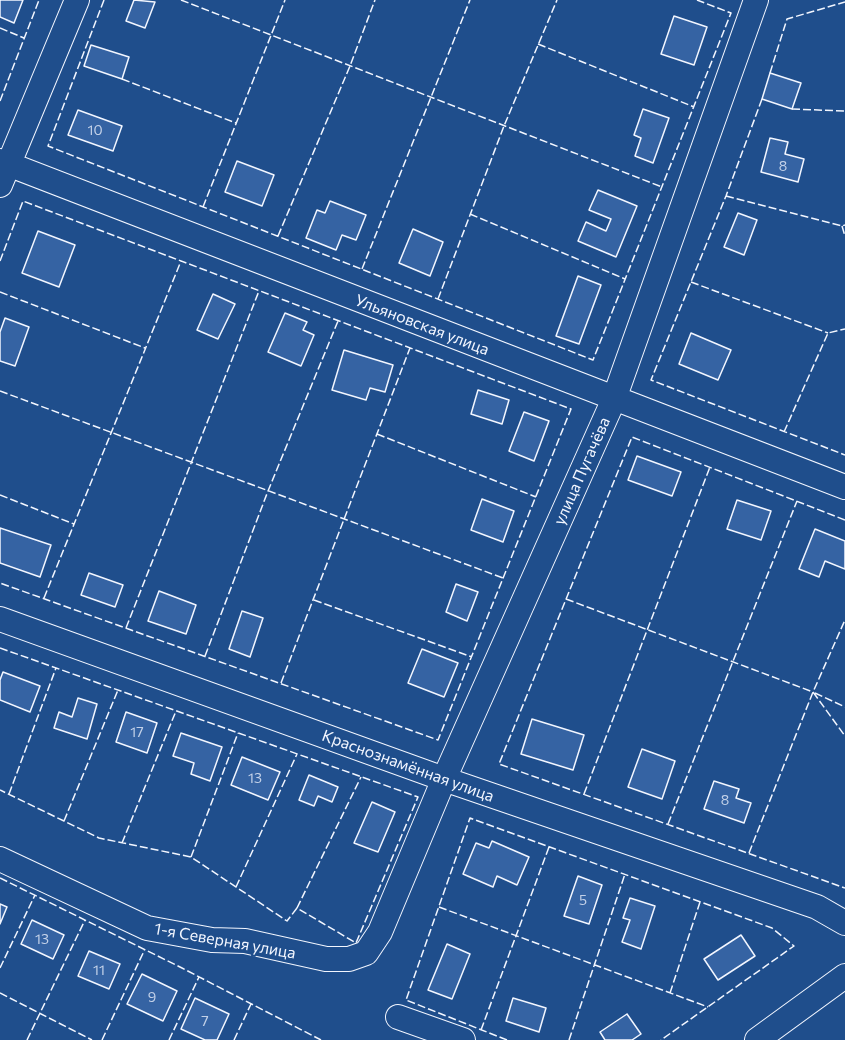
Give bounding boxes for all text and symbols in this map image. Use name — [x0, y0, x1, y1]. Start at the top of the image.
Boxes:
house number: 10 — [87, 122, 103, 138]
house number: 8 — [779, 158, 787, 174]
street label: Ульяновская улица — [352, 291, 492, 359]
street label: улица Пугачёва — [550, 414, 614, 528]
house number: 17 — [130, 724, 144, 740]
street label: Краснознамённая улица — [319, 726, 497, 806]
house number: 13 — [248, 770, 262, 786]
house number: 8 — [721, 792, 729, 808]
house number: 5 — [579, 892, 587, 908]
street label: 1-я Северная улица — [153, 919, 297, 963]
house number: 13 — [35, 931, 49, 947]
house number: 11 — [93, 962, 105, 978]
house number: 9 — [148, 989, 156, 1005]
house number: 7 — [201, 1013, 209, 1029]

